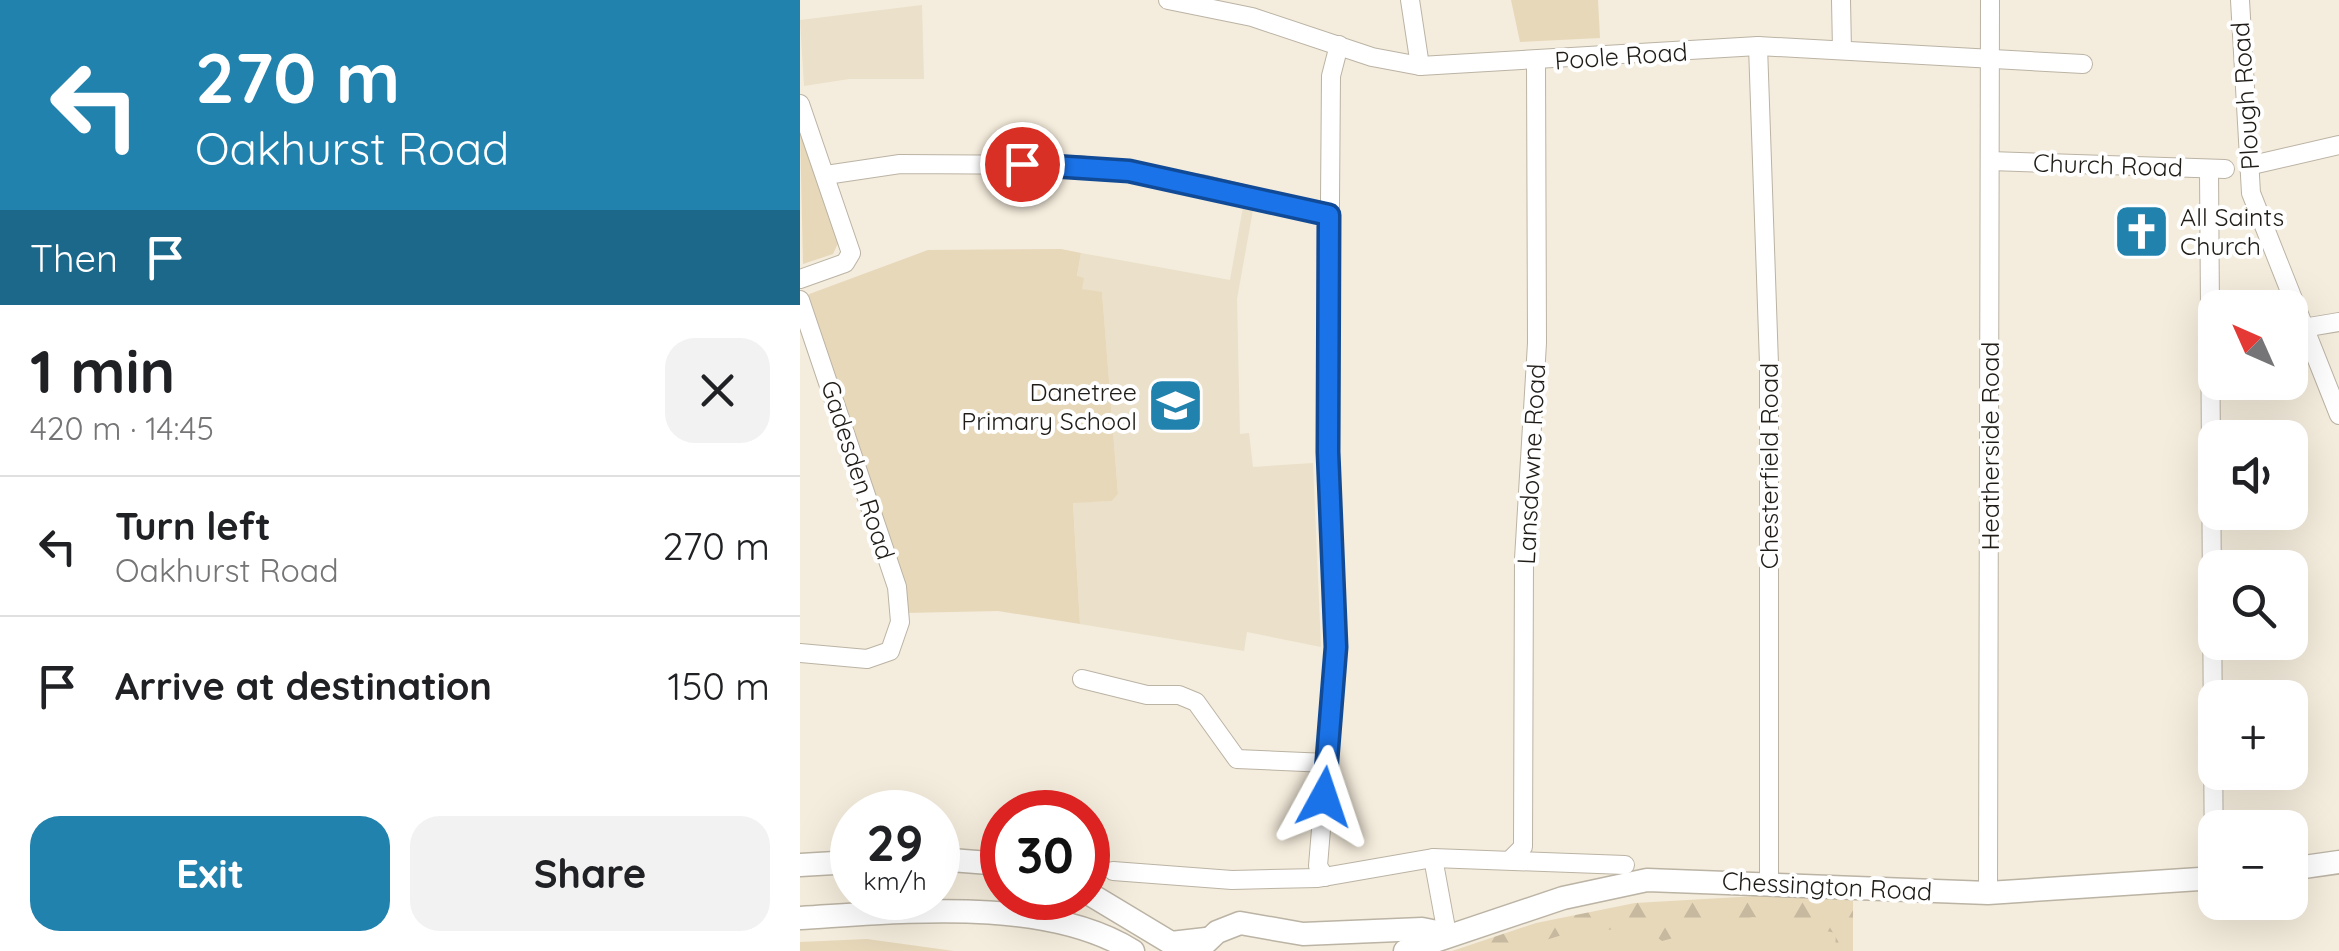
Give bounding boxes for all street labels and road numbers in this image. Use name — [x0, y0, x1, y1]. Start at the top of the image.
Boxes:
street label: Plough Road — [2224, 21, 2265, 171]
street label: Poole Road — [1553, 35, 1689, 76]
street label: Church Road — [2033, 146, 2183, 183]
street label: Heatherside Road — [1974, 341, 2005, 551]
street label: Lansdowne Road — [1510, 363, 1551, 565]
street label: Chesterfield Road — [1753, 363, 1784, 569]
street label: Gadesden Road — [815, 376, 902, 563]
street label: Chessington Road — [1721, 865, 1933, 906]

